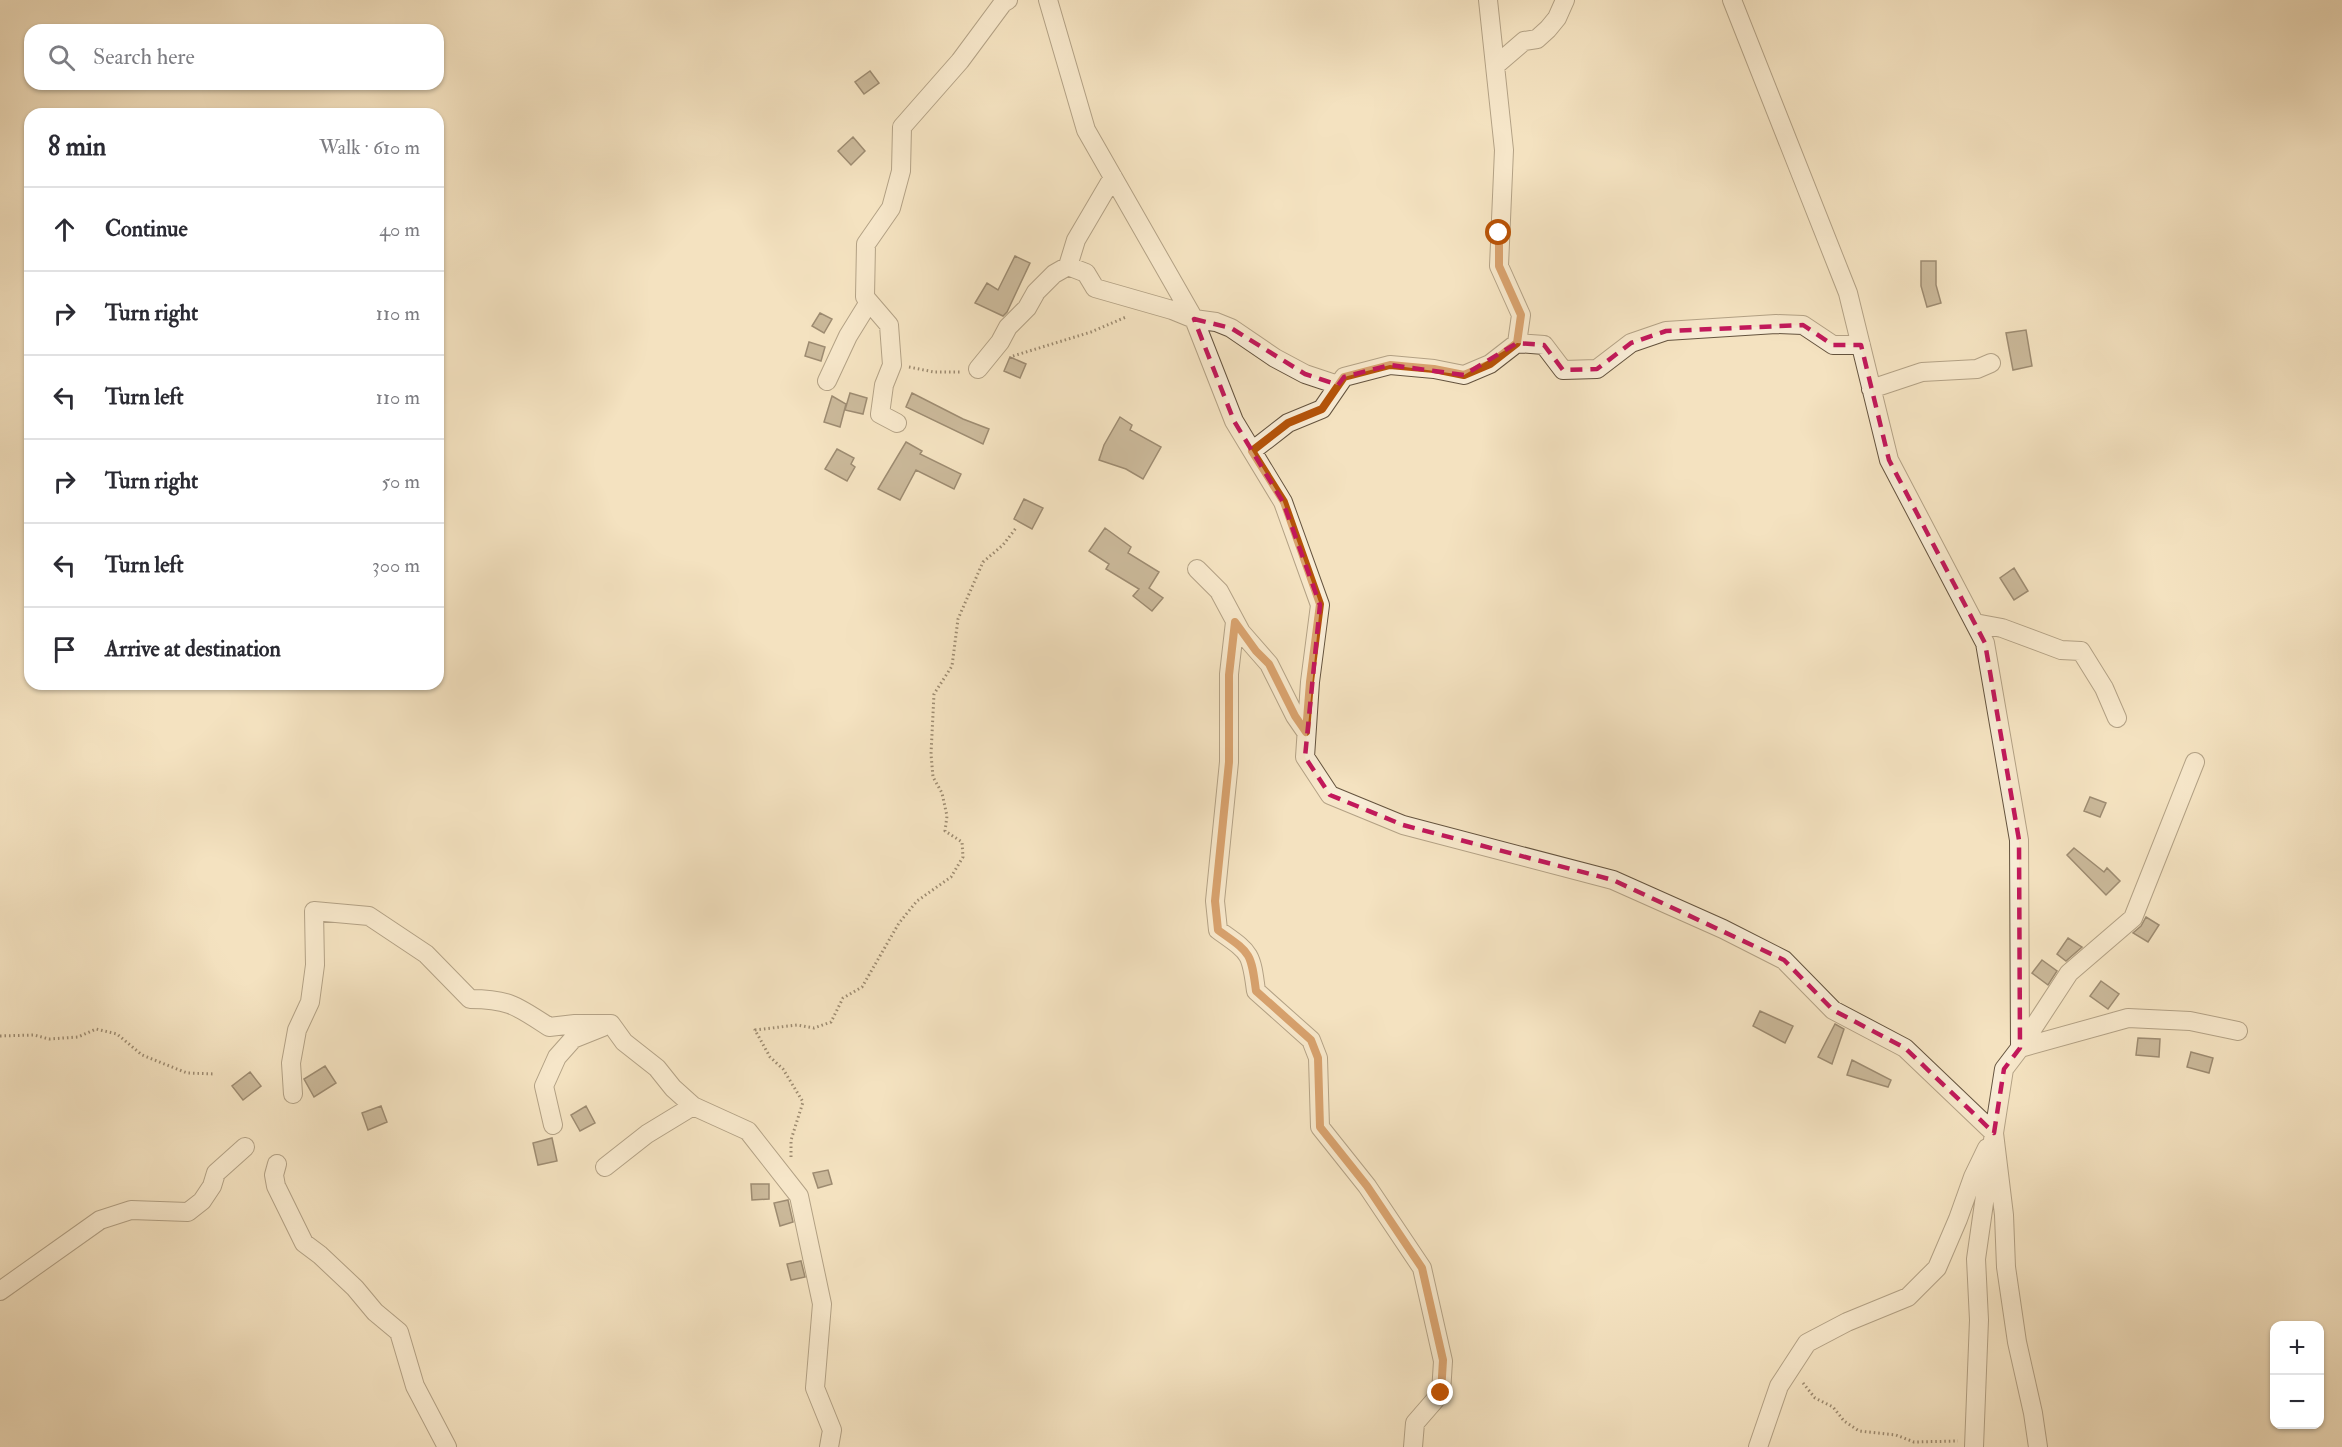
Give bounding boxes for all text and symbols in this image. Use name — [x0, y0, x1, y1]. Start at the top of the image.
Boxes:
search box — [24, 24, 444, 90]
icon: search — [45, 41, 78, 74]
text: Search here — [93, 43, 195, 71]
text: 8 min — [48, 131, 106, 163]
text: Walk · 610 m — [319, 135, 420, 160]
icon: ahead — [48, 213, 81, 246]
text: Continue — [105, 215, 188, 243]
text: 40 m — [379, 217, 420, 242]
route start — [1485, 219, 1511, 245]
icon: right — [48, 297, 81, 330]
text: Turn right — [105, 299, 198, 327]
text: 110 m — [376, 301, 420, 326]
icon: left — [48, 381, 81, 414]
text: Turn left — [105, 383, 184, 411]
text: 110 m — [376, 385, 420, 410]
icon: right — [48, 465, 81, 498]
text: Turn right — [105, 467, 198, 495]
text: 50 m — [381, 469, 420, 494]
icon: left — [48, 549, 81, 582]
text: Turn left — [105, 551, 184, 579]
text: 300 m — [372, 553, 420, 578]
icon: arrive — [48, 633, 81, 666]
text: Arrive at destination — [105, 635, 281, 663]
map controls — [2270, 1321, 2324, 1429]
button: + — [2270, 1321, 2324, 1375]
button: − — [2270, 1375, 2324, 1429]
route end — [1427, 1379, 1453, 1405]

